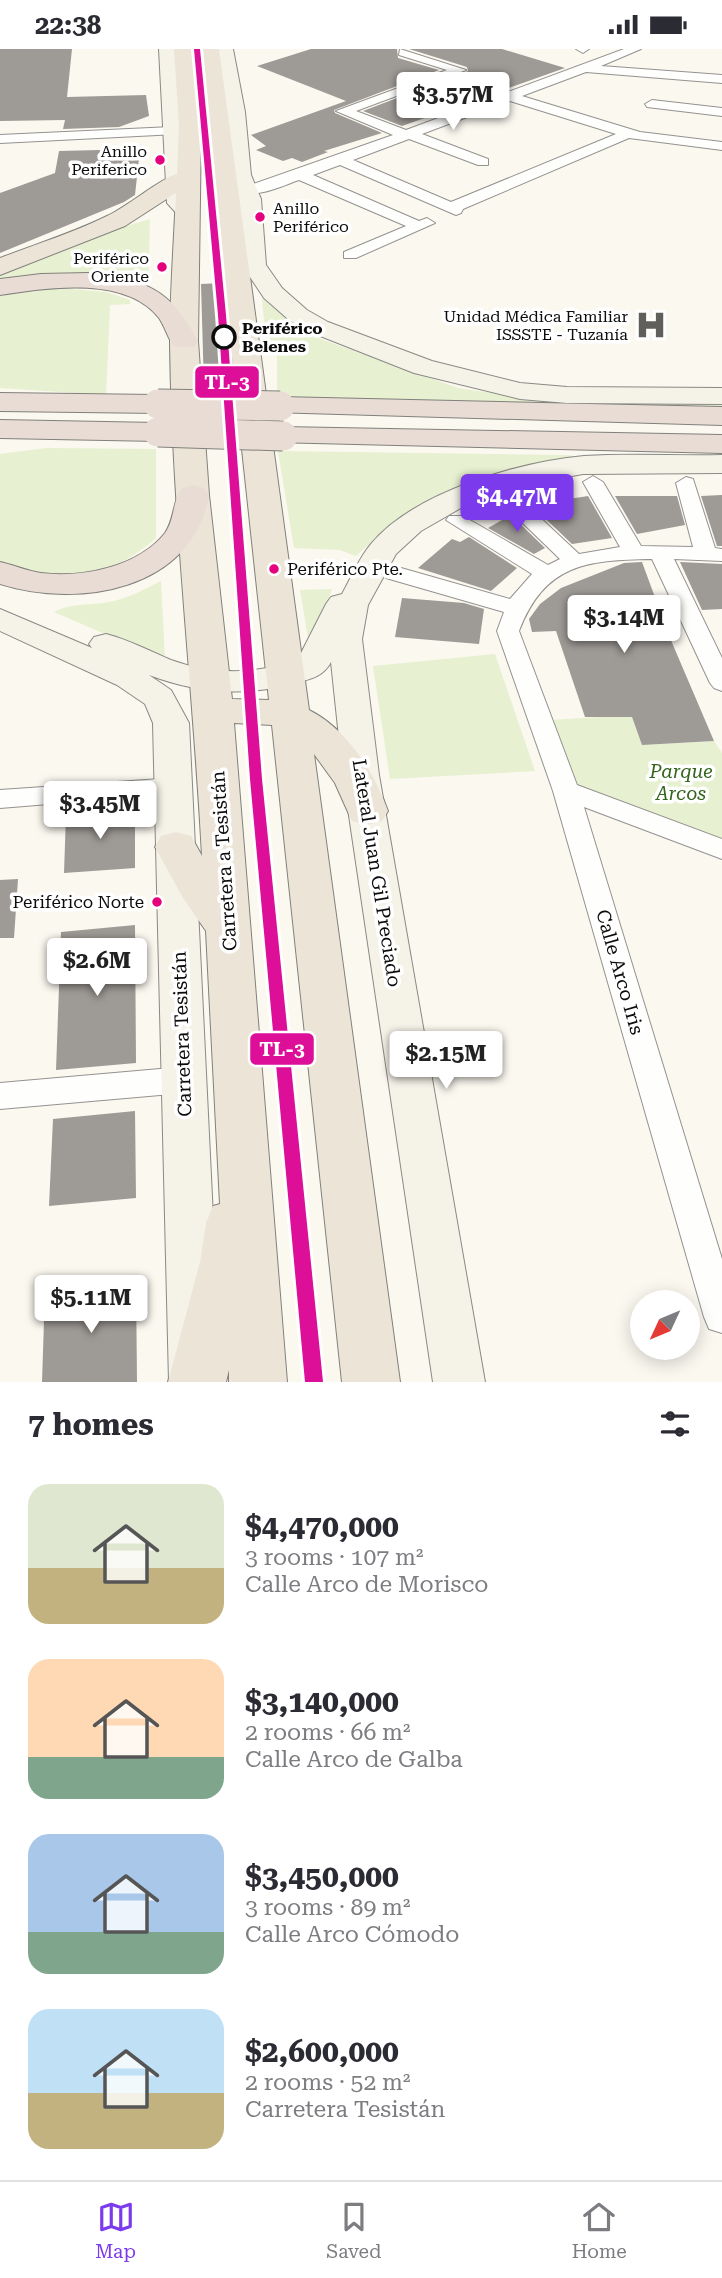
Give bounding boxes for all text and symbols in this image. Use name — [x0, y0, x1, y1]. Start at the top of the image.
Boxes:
text: 22:38 — [35, 10, 101, 40]
pin: $3.57M — [396, 73, 510, 132]
text: $3.57M — [413, 81, 493, 108]
place label: Anillo Periferico — [71, 142, 147, 179]
marker: Anillo Periferico — [153, 153, 167, 167]
place label: Anillo Periférico — [273, 199, 349, 236]
marker: Anillo Periférico — [253, 210, 267, 224]
place label: Periférico Oriente — [73, 249, 149, 286]
marker: Periférico Oriente — [155, 260, 169, 274]
place label: Unidad Médica Familiar ISSSTE - Tuzanía — [444, 307, 628, 344]
hospital icon: Unidad Médica Familiar ISSSTE - Tuzanía — [634, 308, 668, 342]
place label: Periférico Belenes — [242, 319, 323, 356]
marker: Periférico Belenes — [212, 325, 236, 349]
line badge: TL-3 — [194, 365, 260, 399]
text: TL-3 — [204, 371, 250, 394]
pin: $4.47M — [460, 475, 574, 534]
text: $4.47M — [477, 483, 557, 510]
place label: Periférico Pte. — [287, 559, 403, 579]
marker: Periférico Pte. — [267, 562, 281, 576]
pin: $3.14M — [567, 595, 681, 655]
text: $3.14M — [584, 604, 664, 631]
street label: Lateral Juan Gil Preciado — [348, 758, 406, 988]
park label: Parque Arcos — [648, 760, 713, 805]
street label: Carretera a Tesistán — [206, 770, 242, 952]
pin: $3.45M — [43, 781, 157, 841]
text: $3.45M — [60, 790, 140, 817]
place label: Periférico Norte — [13, 892, 144, 912]
marker: Periférico Norte — [150, 895, 164, 909]
street label: Calle Arco Iris — [591, 907, 649, 1037]
pin: $2.6M — [48, 939, 146, 998]
text: $2.6M — [63, 947, 131, 974]
street label: Carretera Tesistán — [168, 951, 196, 1117]
pin: $2.15M — [389, 1031, 503, 1091]
line badge: TL-3 — [249, 1032, 315, 1066]
text: TL-3 — [259, 1038, 305, 1061]
text: $2.15M — [406, 1040, 486, 1067]
pin: $5.11M — [34, 1275, 148, 1335]
text: $5.11M — [51, 1284, 131, 1311]
north arrow — [630, 1290, 700, 1360]
map controls — [630, 1290, 700, 1360]
icon: filters — [656, 1405, 694, 1443]
text: 7 homes — [28, 1407, 154, 1442]
text: $4,470,000 — [245, 1509, 399, 1544]
icon: home — [84, 1512, 168, 1596]
text: 3 rooms · 107 m² — [245, 1544, 423, 1571]
text: Calle Arco de Morisco — [245, 1571, 488, 1598]
text: $3,140,000 — [245, 1684, 399, 1719]
icon: home — [84, 1687, 168, 1771]
text: 2 rooms · 66 m² — [245, 1719, 411, 1746]
text: Calle Arco de Galba — [245, 1746, 463, 1773]
text: $3,450,000 — [245, 1859, 399, 1894]
icon: home — [84, 1862, 168, 1946]
text: 3 rooms · 89 m² — [245, 1894, 411, 1921]
text: Calle Arco Cómodo — [245, 1921, 459, 1948]
text: $2,600,000 — [245, 2034, 399, 2069]
icon: home — [84, 2037, 168, 2121]
text: 2 rooms · 52 m² — [245, 2069, 411, 2096]
text: Carretera Tesistán — [245, 2096, 445, 2123]
tab: Map — [95, 2198, 136, 2263]
tab: Saved — [326, 2198, 381, 2263]
tab: Home — [572, 2198, 627, 2263]

